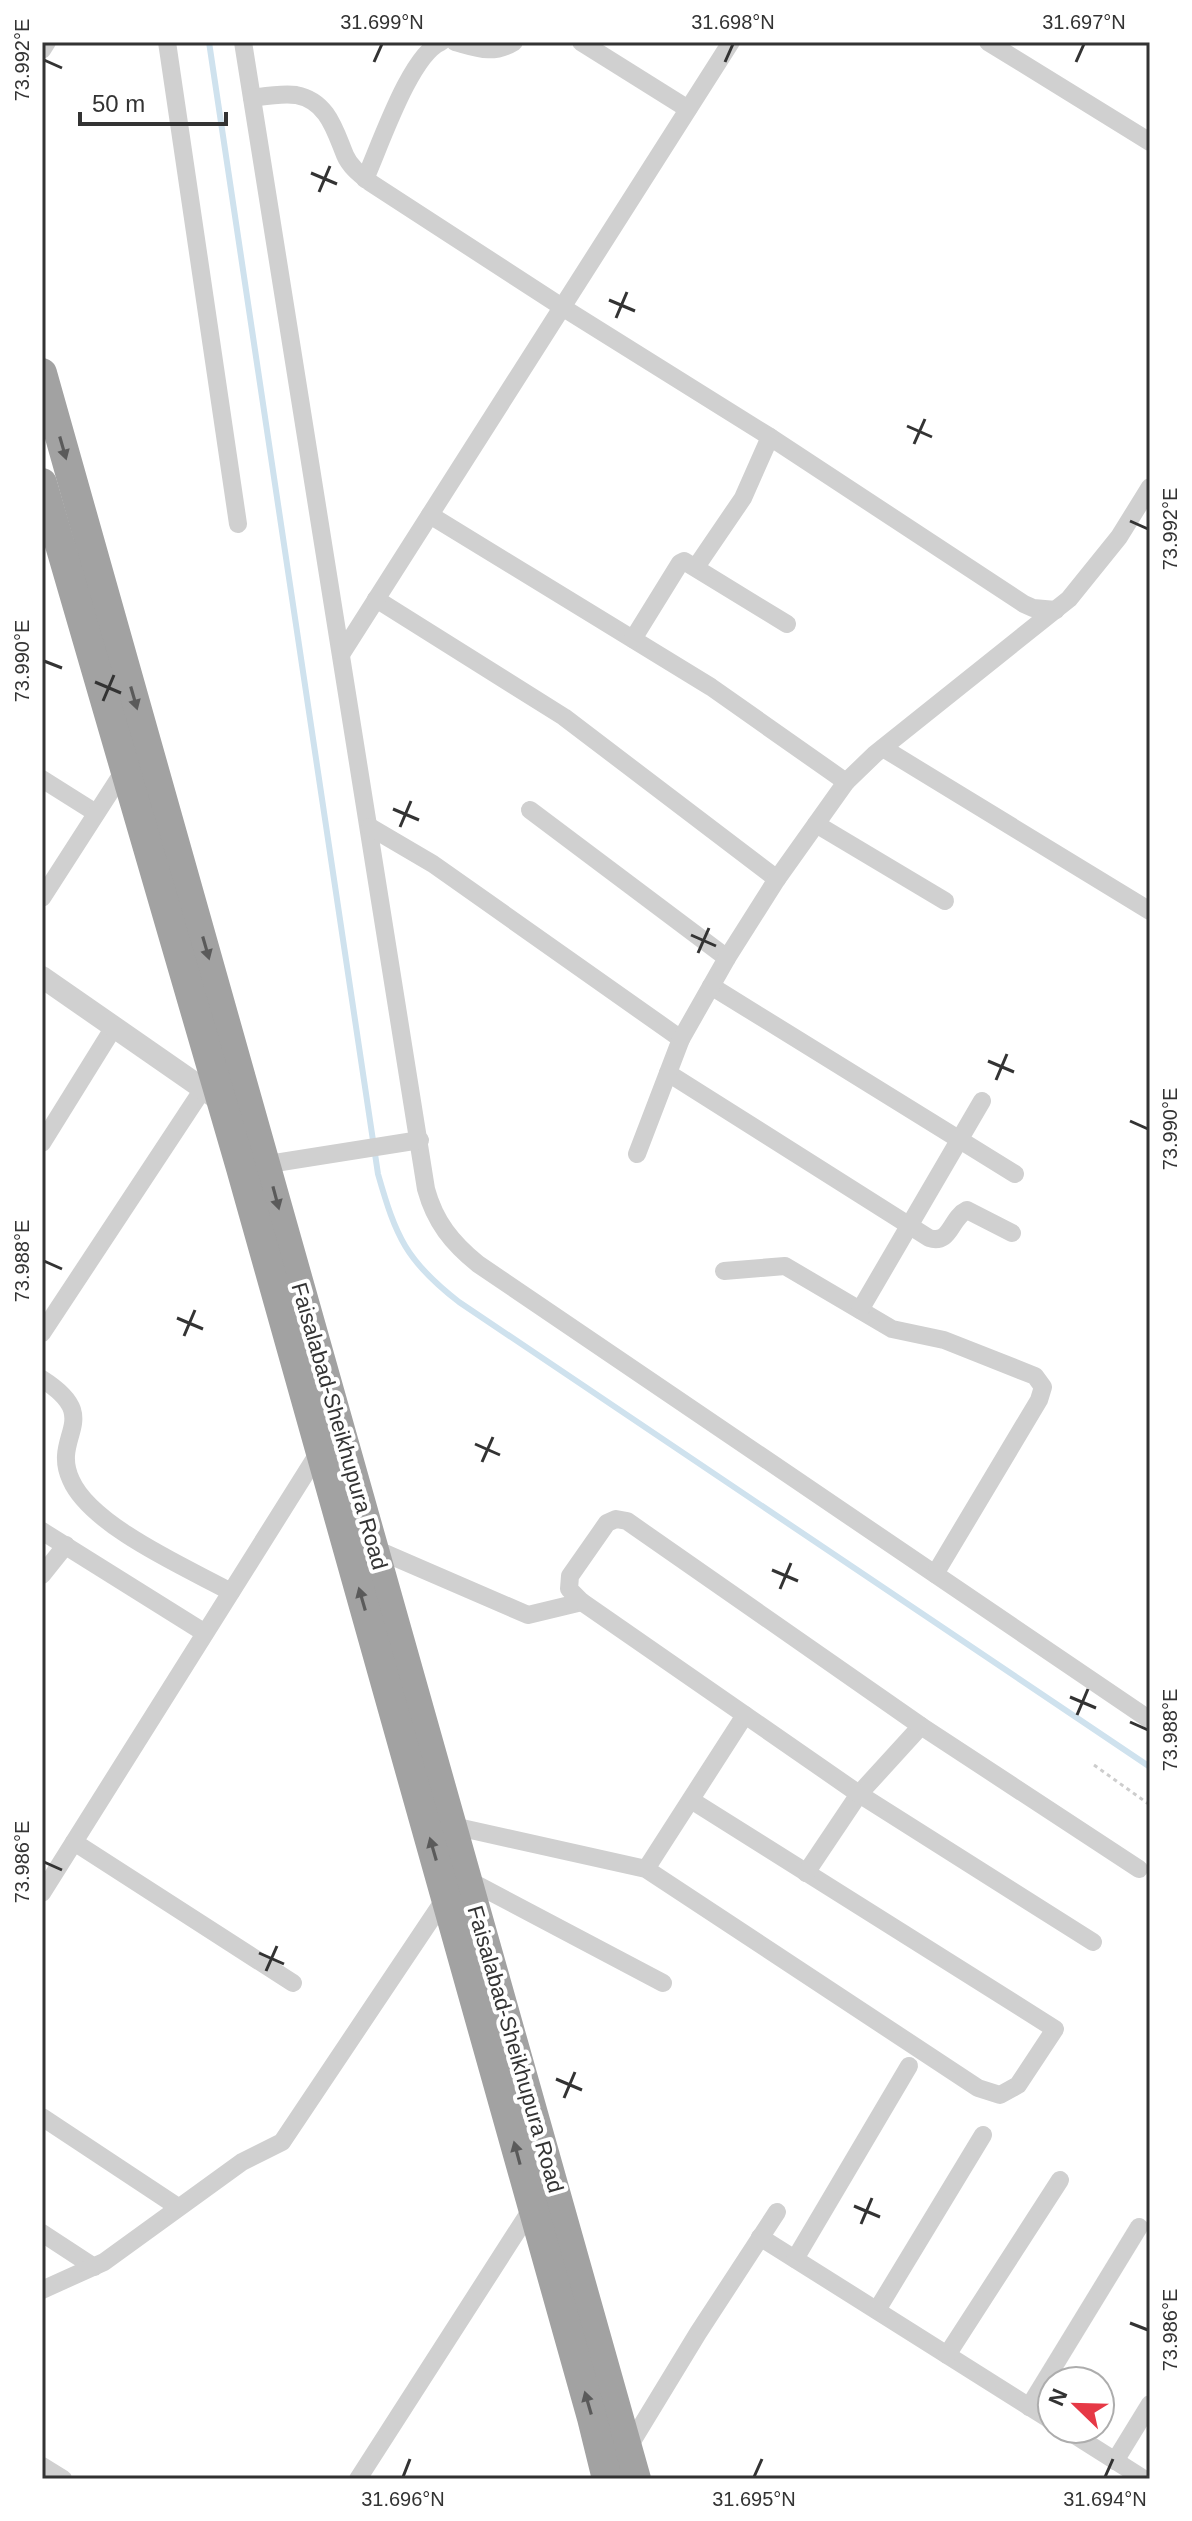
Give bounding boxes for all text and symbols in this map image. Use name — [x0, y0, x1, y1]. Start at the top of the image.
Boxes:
text: 31.699°N — [340, 11, 424, 33]
text: 31.698°N — [691, 11, 775, 33]
text: 31.697°N — [1042, 11, 1126, 33]
text: 73.992°E — [11, 19, 33, 101]
scale bar — [80, 76, 226, 126]
text: 50 m — [92, 90, 145, 117]
one-way arrow — [57, 436, 70, 460]
text: 73.992°E — [1159, 488, 1181, 570]
text: 73.990°E — [11, 620, 33, 702]
one-way arrow — [129, 686, 141, 711]
one-way arrow — [200, 936, 212, 961]
text: 73.990°E — [1159, 1088, 1181, 1170]
one-way arrow — [271, 1186, 283, 1211]
text: 73.988°E — [11, 1220, 33, 1302]
street label: Faisalabad-Sheikhupura Road — [287, 1280, 392, 1572]
one-way arrow — [355, 1586, 367, 1611]
text: 73.988°E — [1159, 1689, 1181, 1771]
text: 73.986°E — [11, 1821, 33, 1903]
one-way arrow — [426, 1836, 439, 1860]
street label: Faisalabad-Sheikhupura Road — [463, 1903, 568, 2195]
one-way arrow — [510, 2141, 522, 2166]
text: 73.986°E — [1159, 2289, 1181, 2371]
north arrow — [1036, 2365, 1116, 2445]
text: N — [1043, 2385, 1073, 2410]
one-way arrow — [581, 2391, 594, 2415]
text: 31.696°N — [361, 2488, 445, 2510]
text: 31.695°N — [712, 2488, 796, 2510]
text: 31.694°N — [1063, 2488, 1147, 2510]

